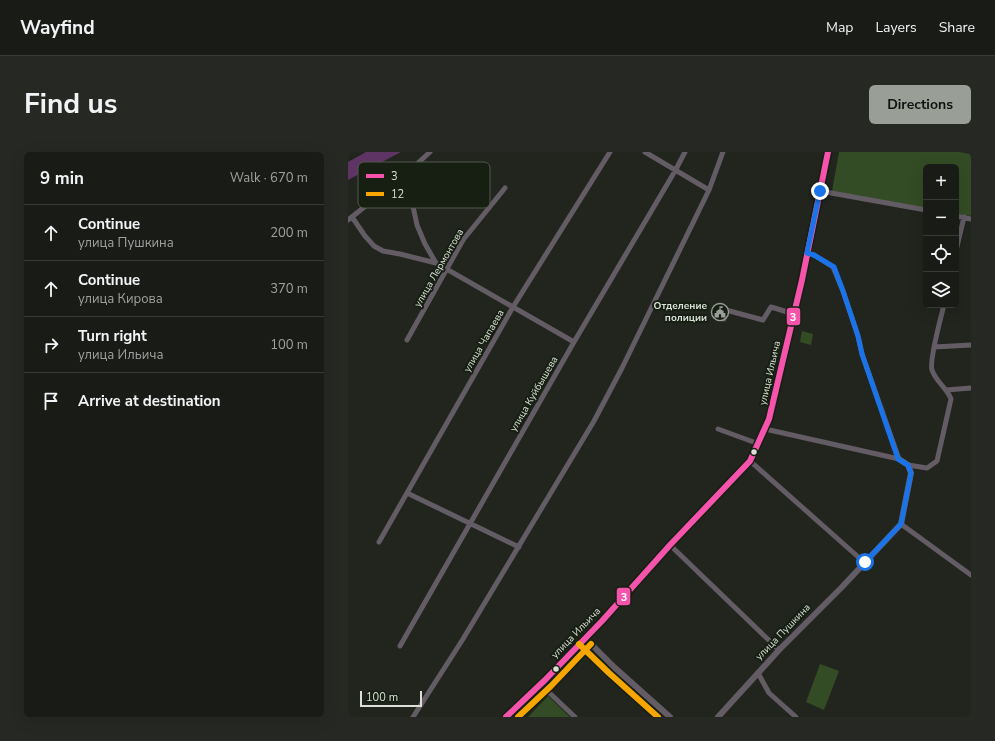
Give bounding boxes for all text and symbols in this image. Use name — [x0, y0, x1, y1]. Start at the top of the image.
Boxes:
text: Wayfind — [20, 15, 95, 41]
text: Map — [826, 18, 853, 37]
text: Layers — [875, 18, 917, 37]
text: Share — [939, 18, 975, 37]
text: Find us — [24, 85, 118, 123]
button: Directions — [869, 85, 971, 124]
legend — [358, 162, 490, 208]
map controls — [923, 164, 959, 308]
button: + — [923, 164, 959, 200]
text: 9 min — [40, 167, 84, 190]
text: Walk · 670 m — [230, 169, 308, 187]
text: 3 — [391, 169, 398, 184]
route end — [811, 182, 829, 200]
text: 12 — [391, 187, 404, 202]
button: − — [923, 200, 959, 236]
text: Continue — [78, 214, 140, 234]
icon: ahead — [40, 222, 62, 244]
text: 200 m — [270, 224, 308, 242]
street label: улица Лермонтова — [411, 226, 467, 310]
text: улица Пушкина — [78, 234, 174, 252]
button: locate — [923, 236, 959, 272]
text: Continue — [78, 270, 140, 290]
button: layers — [923, 272, 959, 308]
icon: ahead — [40, 278, 62, 300]
text: 370 m — [270, 280, 308, 298]
text: улица Кирова — [78, 290, 163, 308]
place label: Отделение полиции — [654, 299, 707, 325]
public building icon: Отделение полиции — [710, 302, 730, 322]
street label: улица Чапаева — [460, 307, 508, 375]
line badge: 3 — [786, 307, 801, 326]
text: 3 — [790, 310, 796, 325]
text: Turn right — [78, 326, 147, 346]
icon: right — [40, 334, 62, 356]
text: 100 m — [270, 336, 308, 354]
street label: улица Ильича — [756, 339, 784, 407]
text: улица Ильича — [78, 346, 163, 364]
street label: улица Куйбышева — [507, 354, 561, 434]
icon: arrive — [40, 390, 62, 412]
text: Arrive at destination — [78, 391, 221, 411]
unlabelled marker — [749, 447, 759, 457]
route start — [856, 553, 874, 571]
line badge: 3 — [616, 587, 631, 606]
text: 3 — [621, 590, 627, 605]
street label: улица Пушкина — [752, 601, 814, 663]
street label: улица Ильича — [548, 604, 604, 662]
unlabelled marker — [551, 664, 561, 674]
scale bar — [360, 689, 422, 708]
text: 100 m — [366, 690, 398, 705]

